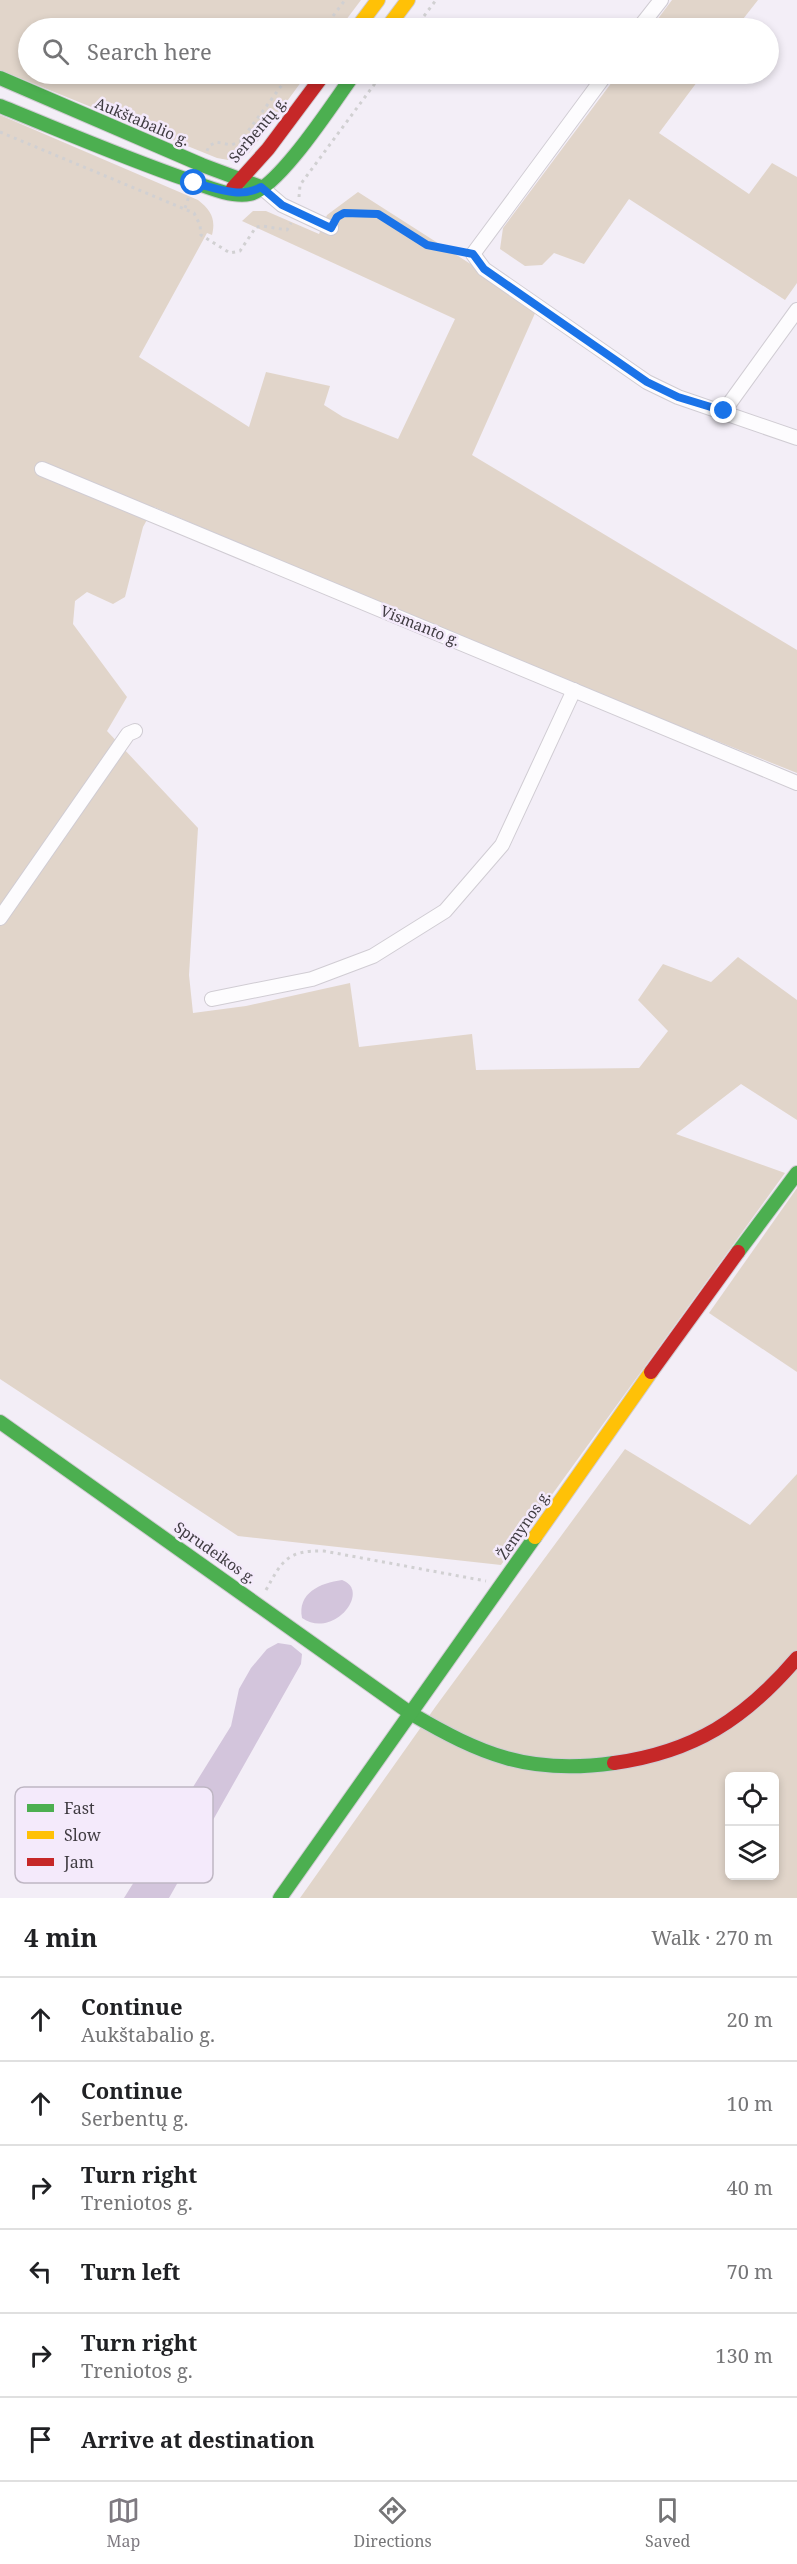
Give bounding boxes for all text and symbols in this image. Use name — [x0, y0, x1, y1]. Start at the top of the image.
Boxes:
search box — [18, 18, 779, 84]
icon: search — [39, 35, 72, 68]
text: Search here — [87, 36, 212, 66]
street label: Aukštabalio g. — [92, 92, 193, 150]
street label: Serbentų g. — [224, 92, 291, 167]
route start — [180, 169, 206, 195]
route end — [710, 397, 736, 423]
street label: Vismanto g. — [378, 600, 463, 650]
street label: Žemynos g. — [492, 1486, 554, 1563]
street label: Sprudeikos g. — [171, 1517, 260, 1588]
map controls — [725, 1772, 779, 1880]
button: locate — [725, 1772, 779, 1826]
legend — [15, 1787, 213, 1883]
text: Fast — [64, 1797, 95, 1819]
text: Slow — [64, 1824, 101, 1846]
button: layers — [725, 1826, 779, 1880]
text: Jam — [63, 1851, 94, 1873]
text: 4 min — [24, 1919, 98, 1955]
text: Walk · 270 m — [651, 1924, 773, 1951]
text: Continue — [81, 1991, 183, 2021]
icon: ahead — [24, 2003, 57, 2036]
text: 20 m — [727, 2006, 773, 2033]
text: Aukštabalio g. — [81, 2021, 215, 2048]
text: Continue — [81, 2075, 183, 2105]
icon: ahead — [24, 2087, 57, 2120]
text: 10 m — [727, 2090, 773, 2117]
text: Serbentų g. — [81, 2105, 189, 2132]
text: Turn right — [81, 2159, 197, 2189]
icon: right — [24, 2171, 57, 2204]
text: 40 m — [727, 2174, 773, 2201]
text: Treniotos g. — [81, 2189, 193, 2216]
icon: left — [24, 2255, 57, 2288]
text: Turn left — [81, 2256, 180, 2286]
text: 70 m — [727, 2258, 773, 2285]
text: Turn right — [81, 2327, 197, 2357]
icon: right — [24, 2339, 57, 2372]
text: 130 m — [715, 2342, 773, 2369]
text: Treniotos g. — [81, 2357, 193, 2384]
icon: arrive — [24, 2423, 57, 2456]
text: Arrive at destination — [81, 2424, 315, 2454]
tab: Map — [107, 2494, 140, 2552]
tab: Directions — [354, 2494, 432, 2552]
tab: Saved — [645, 2494, 690, 2552]

